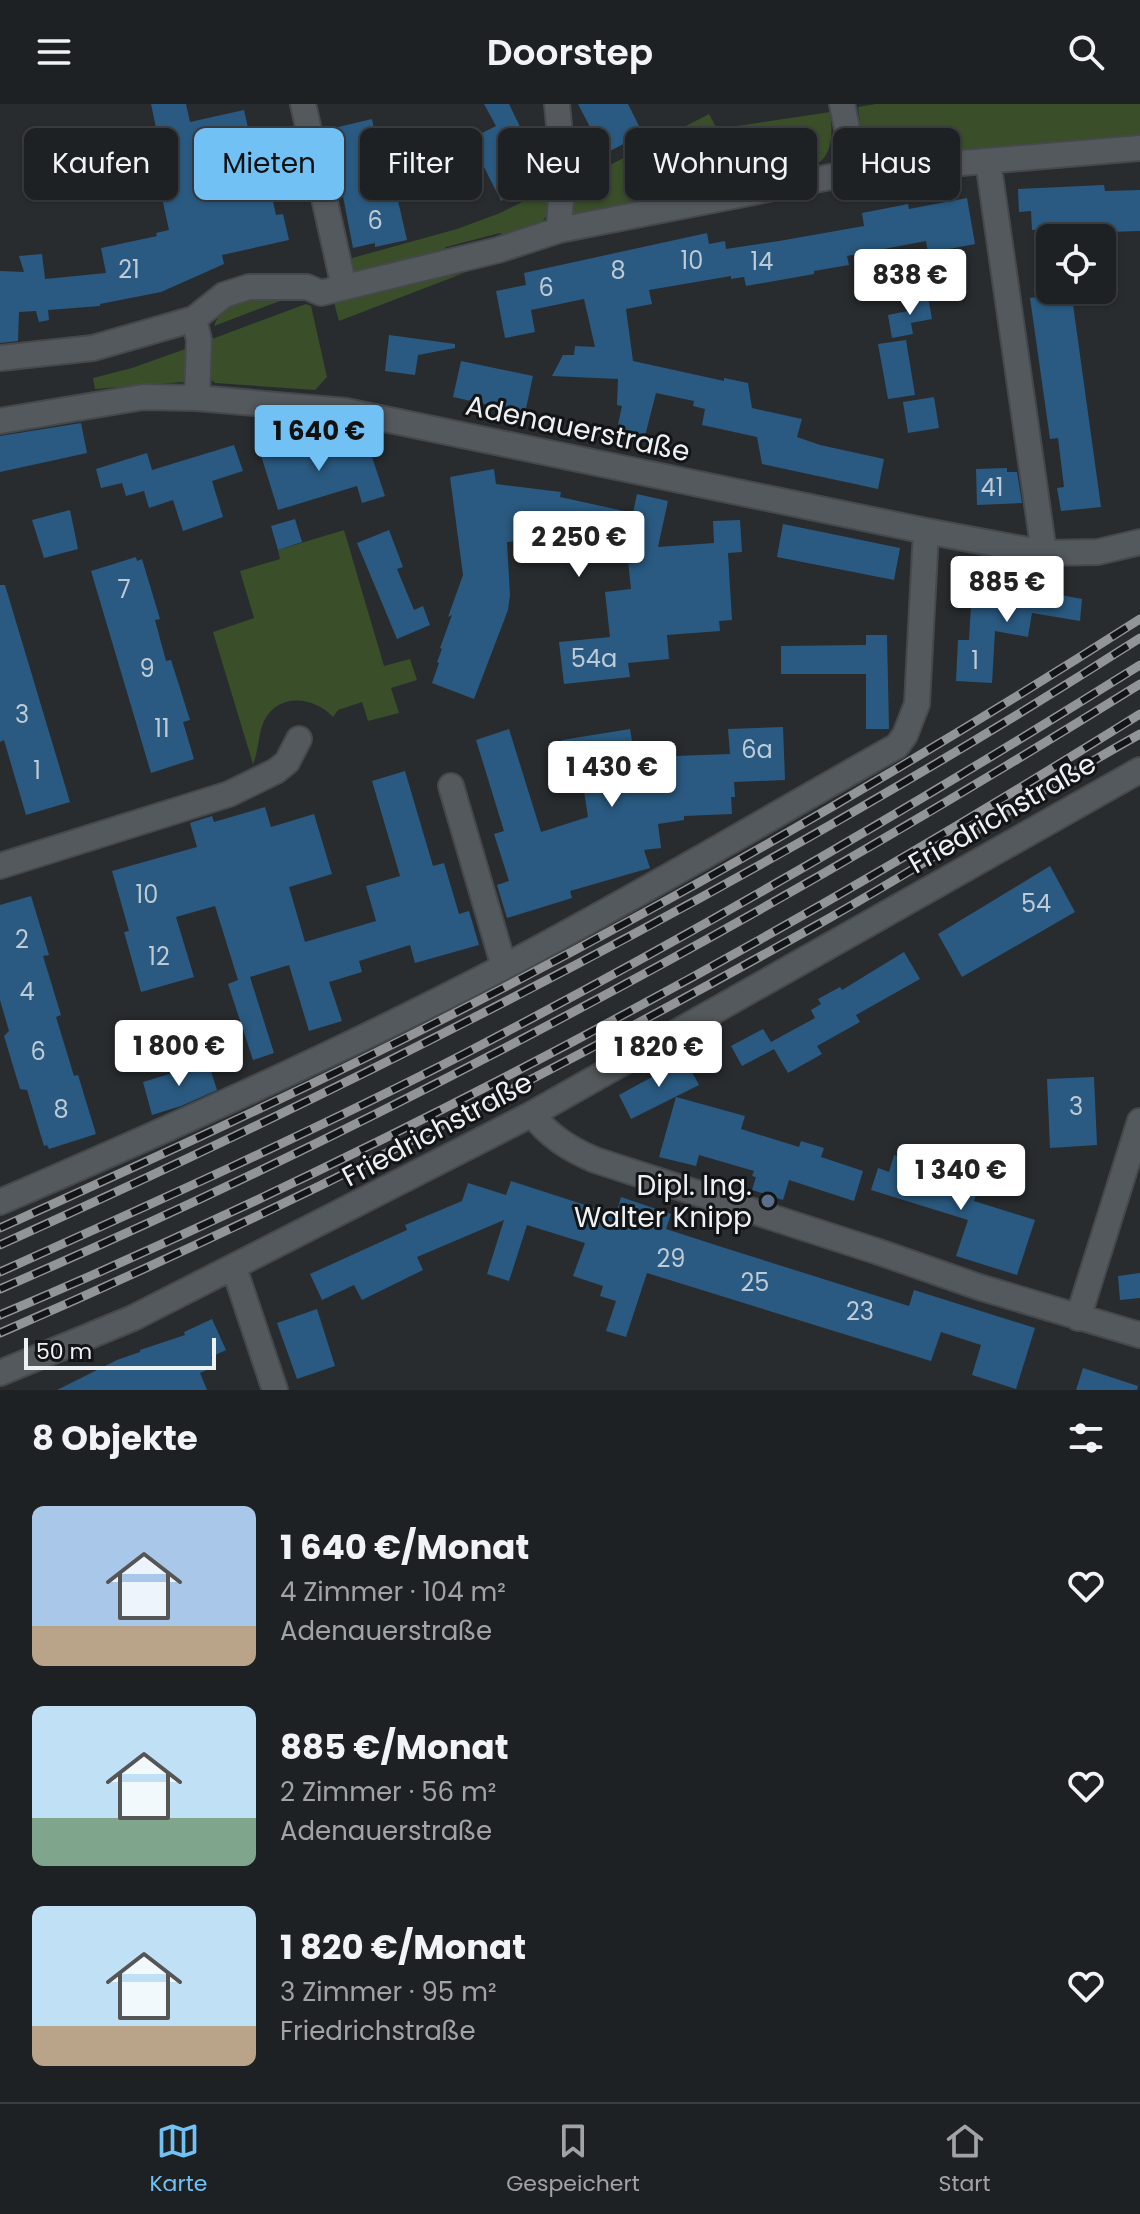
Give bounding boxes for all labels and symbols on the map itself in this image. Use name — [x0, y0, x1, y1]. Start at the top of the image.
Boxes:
house number: 6 — [367, 204, 383, 237]
house number: 10 — [681, 244, 703, 277]
house number: 14 — [751, 245, 773, 278]
pin: 838 € — [854, 249, 966, 317]
house number: 21 — [118, 253, 140, 286]
house number: 8 — [610, 254, 626, 287]
house number: 6 — [538, 271, 554, 304]
street label: Adenauerstraße — [462, 386, 694, 471]
pin: 1 640 € — [245, 405, 393, 473]
house number: 41 — [981, 471, 1003, 504]
pin: 2 250 € — [505, 511, 653, 579]
pin: 885 € — [951, 556, 1063, 624]
house number: 7 — [117, 573, 131, 606]
house number: 54a — [571, 642, 617, 675]
house number: 1 — [971, 644, 979, 677]
house number: 9 — [139, 652, 155, 685]
house number: 3 — [15, 698, 29, 731]
house number: 11 — [154, 712, 170, 745]
house number: 6a — [741, 733, 773, 766]
pin: 1 430 € — [538, 741, 686, 809]
street label: Friedrichstraße — [901, 744, 1103, 883]
house number: 1 — [33, 754, 41, 787]
house number: 10 — [136, 878, 158, 911]
house number: 54 — [1021, 887, 1051, 920]
house number: 2 — [15, 923, 29, 956]
house number: 12 — [148, 940, 170, 973]
house number: 4 — [19, 975, 35, 1008]
pin: 1 800 € — [105, 1020, 253, 1088]
pin: 1 820 € — [585, 1021, 733, 1089]
house number: 6 — [30, 1035, 46, 1068]
street label: Friedrichstraße — [335, 1063, 539, 1196]
house number: 3 — [1069, 1090, 1083, 1123]
house number: 8 — [53, 1093, 69, 1126]
pin: 1 340 € — [887, 1144, 1035, 1212]
place label: Dipl. Ing. Walter Knipp — [574, 1166, 752, 1237]
marker: Dipl. Ing. Walter Knipp — [759, 1192, 777, 1210]
house number: 29 — [657, 1242, 685, 1275]
house number: 25 — [741, 1266, 769, 1299]
house number: 23 — [846, 1295, 874, 1328]
scale bar — [24, 1334, 216, 1370]

